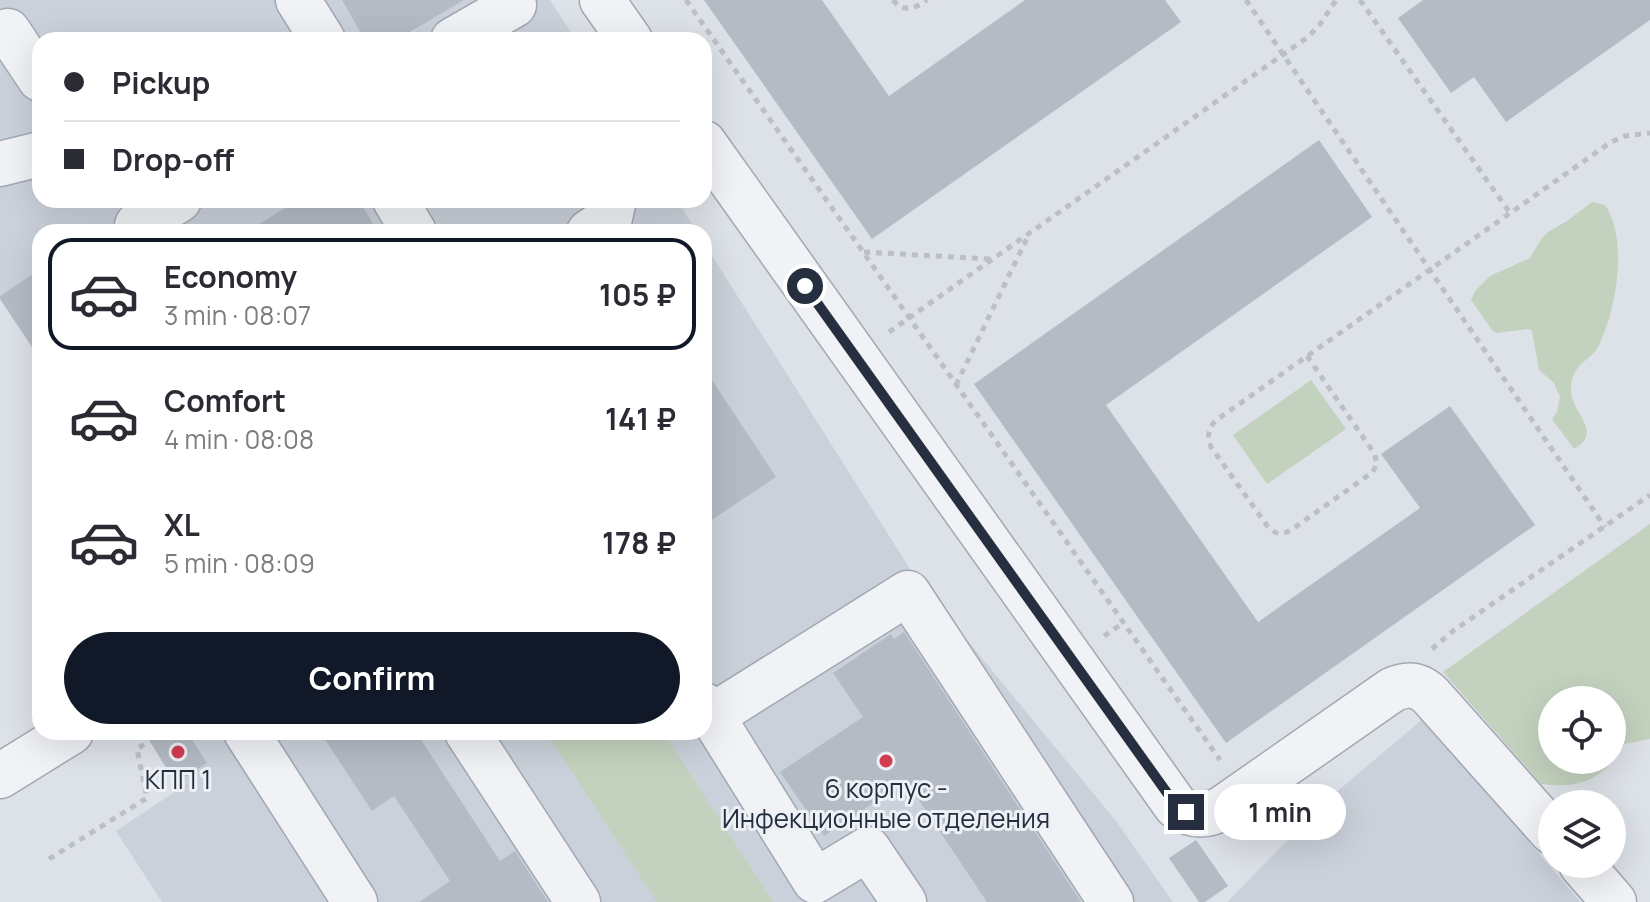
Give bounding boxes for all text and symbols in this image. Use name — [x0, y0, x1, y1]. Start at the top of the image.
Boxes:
text: Pickup — [112, 62, 210, 103]
text: Drop-off — [112, 139, 234, 180]
text: Economy — [164, 256, 297, 297]
icon: car — [68, 258, 140, 330]
route start — [787, 268, 823, 304]
text: 105 ₽ — [599, 274, 676, 315]
text: 3 min · 08:07 — [164, 297, 311, 333]
text: Comfort — [164, 380, 286, 421]
icon: car — [68, 382, 140, 454]
text: 141 ₽ — [605, 398, 676, 439]
text: 4 min · 08:08 — [164, 421, 314, 457]
text: XL — [164, 504, 200, 545]
icon: car — [68, 506, 140, 578]
text: 178 ₽ — [602, 522, 676, 563]
text: 5 min · 08:09 — [164, 545, 315, 581]
button: Confirm — [64, 632, 680, 724]
map controls — [1538, 686, 1626, 878]
button: locate — [1538, 686, 1626, 774]
marker: КПП 1 — [169, 743, 187, 761]
marker: 6 корпус - Инфекционные отделения — [877, 752, 895, 770]
place label: КПП 1 — [145, 761, 211, 797]
place label: 6 корпус - Инфекционные отделения — [722, 770, 1050, 836]
callout: 1 min — [1214, 784, 1346, 840]
button: layers — [1538, 790, 1626, 878]
route end — [1168, 794, 1204, 830]
text: 1 min — [1248, 794, 1312, 830]

